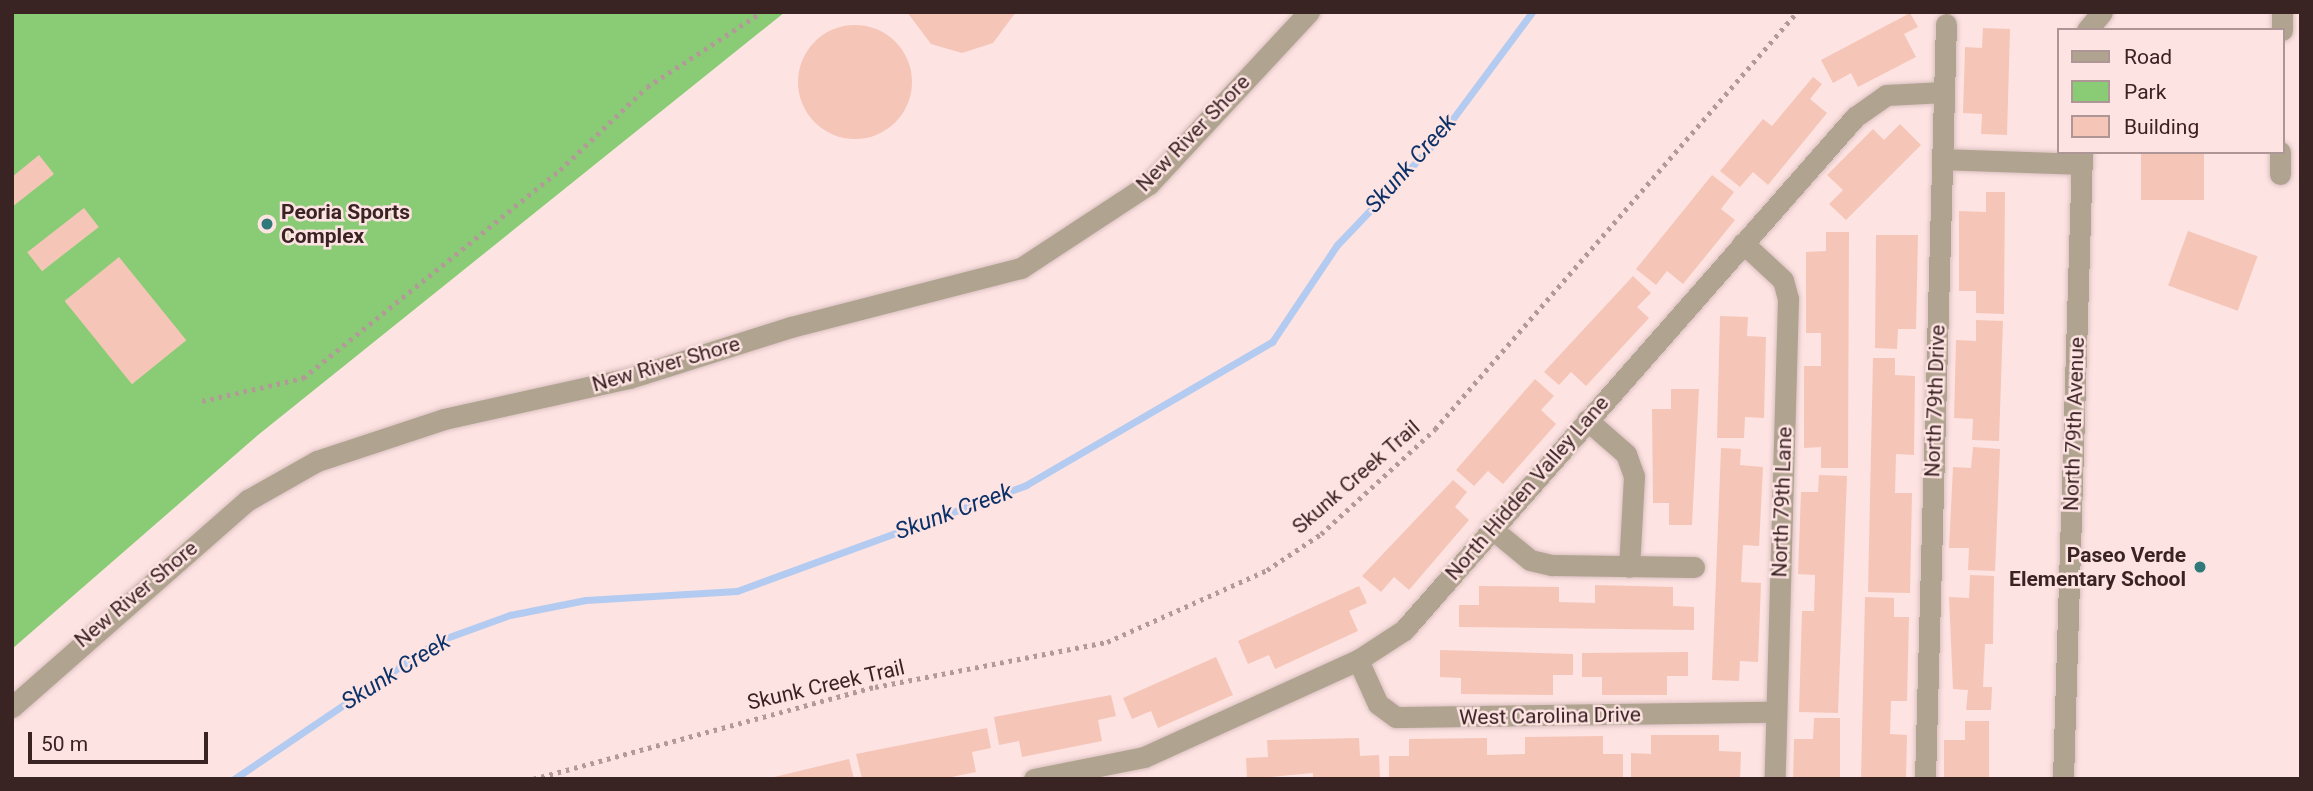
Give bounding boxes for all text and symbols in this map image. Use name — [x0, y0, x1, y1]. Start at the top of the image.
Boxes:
legend — [2058, 28, 2285, 154]
text: Road — [2124, 45, 2172, 69]
street label: New River Shore — [1131, 69, 1255, 197]
text: Park — [2124, 80, 2166, 104]
water label: Skunk Creek — [1360, 109, 1462, 219]
text: Building — [2124, 115, 2199, 139]
place label: Peoria Sports Complex — [281, 199, 410, 249]
marker: Peoria Sports Complex — [259, 216, 275, 232]
street label: North 79th Drive — [1920, 324, 1950, 478]
street label: New River Shore — [589, 331, 743, 397]
street label: North 79th Avenue — [2058, 337, 2090, 511]
street label: North Hidden Valley Lane — [1440, 391, 1614, 585]
street label: Skunk Creek Trail — [1287, 415, 1425, 539]
street label: North 79th Lane — [1767, 426, 1797, 578]
water label: Skunk Creek — [892, 478, 1016, 546]
street label: New River Shore — [69, 535, 203, 653]
place label: Paseo Verde Elementary School — [2009, 542, 2186, 592]
marker: Paseo Verde Elementary School — [2192, 559, 2208, 575]
water label: Skunk Creek — [337, 628, 455, 716]
street label: Skunk Creek Trail — [745, 655, 907, 715]
street label: West Carolina Drive — [1459, 702, 1641, 730]
scale bar — [32, 718, 212, 762]
text: 50 m — [41, 732, 88, 756]

